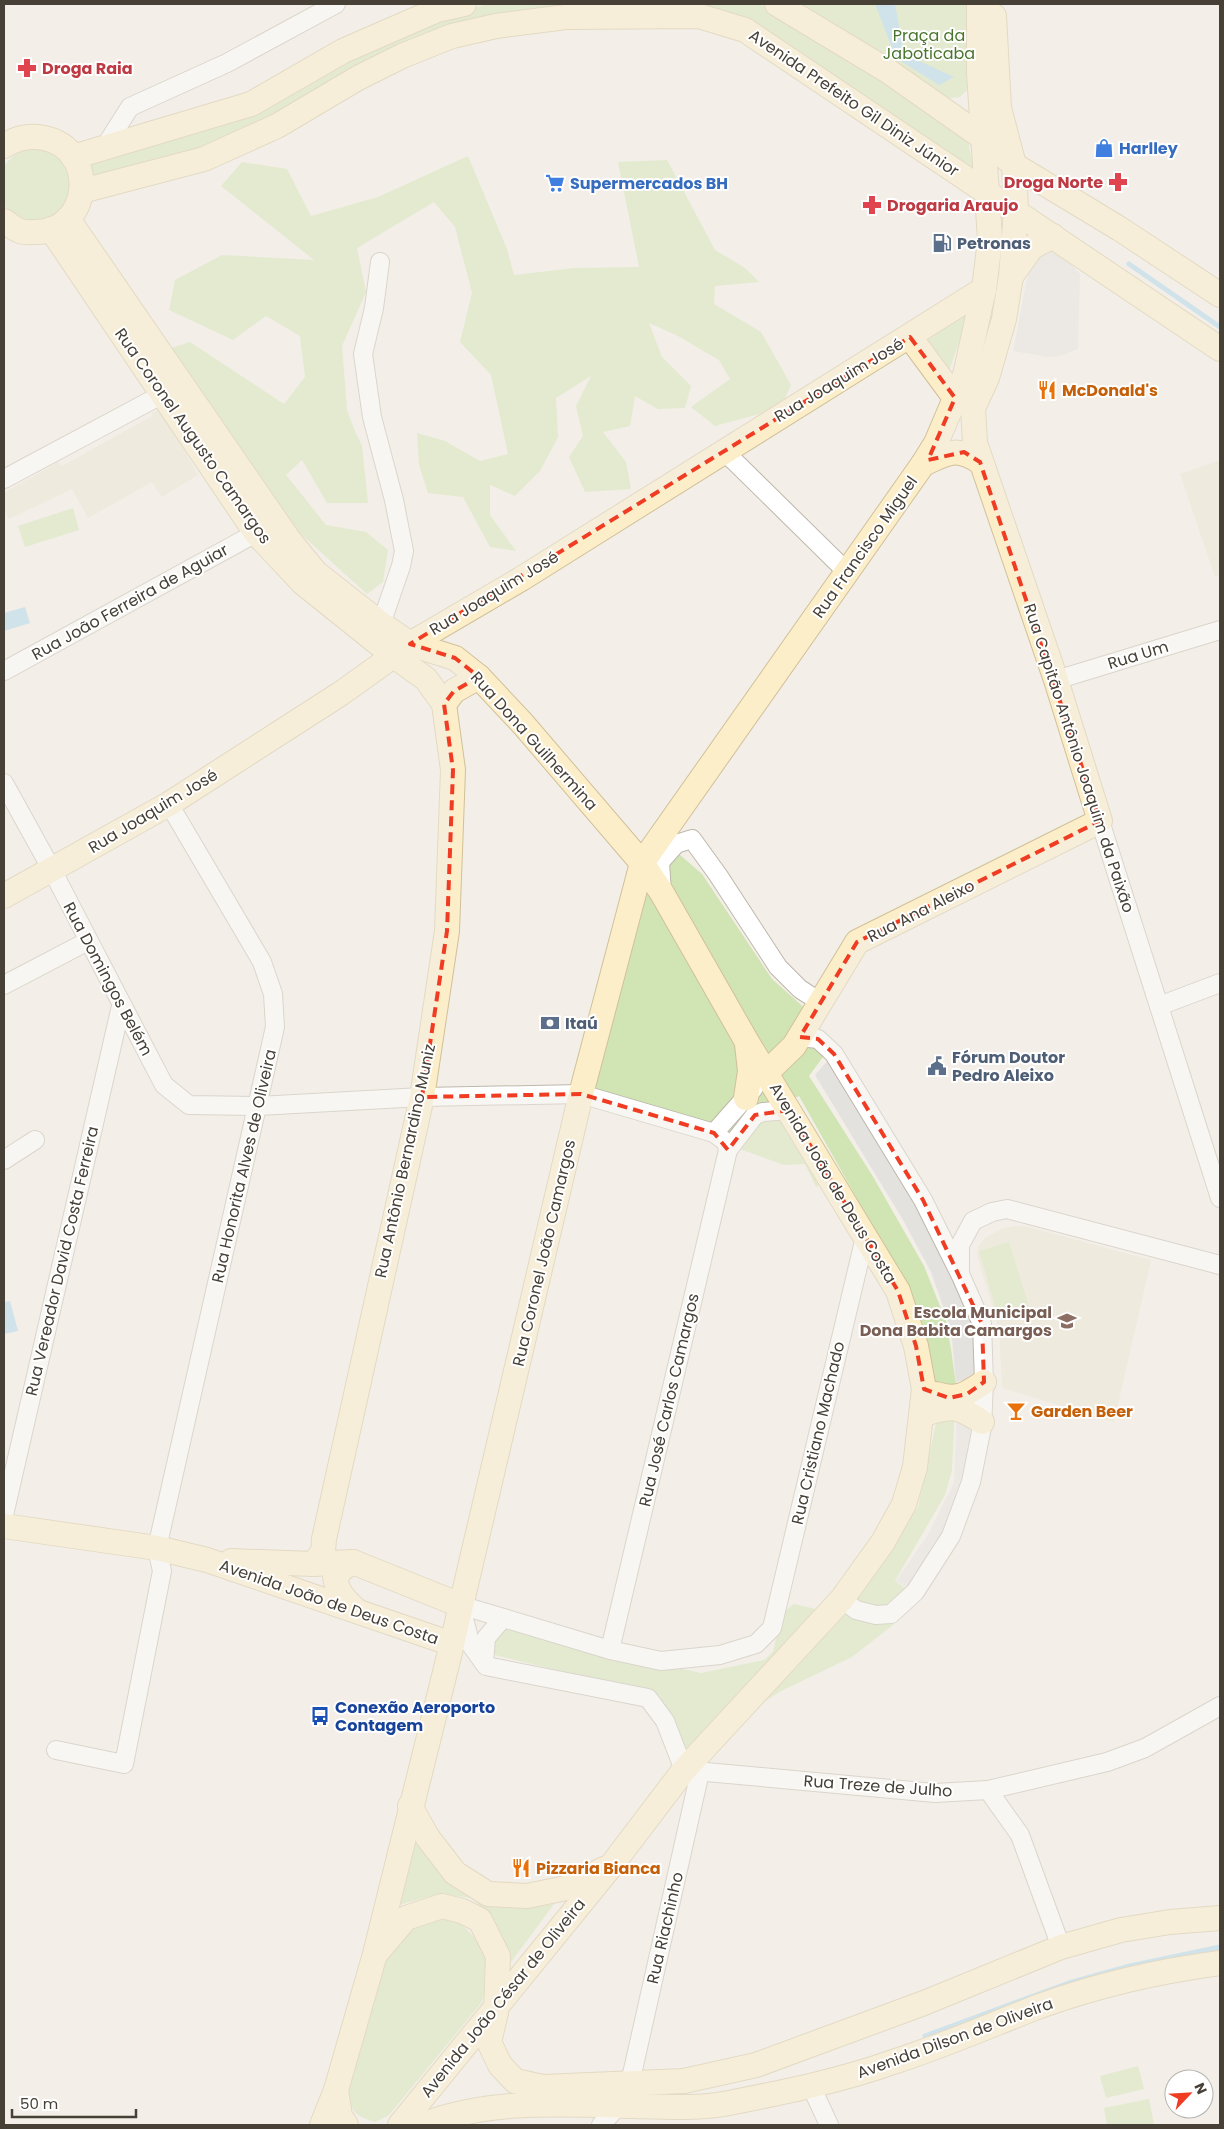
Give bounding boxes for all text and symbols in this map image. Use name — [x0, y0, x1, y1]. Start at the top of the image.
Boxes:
street label: Avenida Prefeito Gil Diniz Júnior — [744, 24, 964, 182]
park label: Praça da Jaboticaba — [883, 24, 975, 65]
pharmacy icon: Droga Raia — [16, 57, 38, 79]
place label: Droga Raia — [42, 57, 133, 80]
shop icon: Harlley — [1093, 137, 1115, 159]
place label: Harlley — [1119, 137, 1179, 160]
place label: Droga Norte — [1004, 171, 1103, 194]
pharmacy icon: Droga Norte — [1107, 171, 1129, 193]
supermarket icon: Supermercados BH — [544, 172, 566, 194]
place label: Supermercados BH — [570, 172, 728, 195]
pharmacy icon: Drogaria Araujo — [861, 194, 883, 216]
place label: Drogaria Araujo — [887, 194, 1018, 217]
fuel station icon: Petronas — [931, 232, 953, 254]
place label: Petronas — [957, 232, 1031, 255]
street label: Rua Coronel Augusto Camargos — [109, 323, 277, 549]
street label: Rua Joaquim José — [770, 332, 908, 428]
restaurant icon: McDonald's — [1036, 379, 1058, 401]
place label: McDonald's — [1062, 379, 1158, 402]
street label: Rua Francisco Miguel — [807, 471, 923, 623]
street label: Rua João Ferreira de Aguiar — [28, 538, 232, 666]
street label: Rua Joaquim José — [425, 545, 563, 641]
street label: Rua Capitão Antônio Joaquim da Paixão — [1018, 600, 1140, 916]
street label: Rua Um — [1105, 635, 1171, 675]
street label: Rua Dona Guilhermina — [465, 666, 603, 816]
street label: Rua Joaquim José — [84, 763, 222, 859]
street label: Rua Ana Aleixo — [863, 874, 979, 948]
street label: Rua Domingos Belém — [58, 898, 158, 1060]
bank icon: Itaú — [539, 1012, 561, 1034]
place label: Itaú — [565, 1012, 598, 1035]
street label: Rua Antônio Bernardino Muniz — [369, 1042, 441, 1280]
place label: Fórum Doutor Pedro Aleixo — [952, 1046, 1065, 1087]
street label: Rua Honorita Alves de Oliveira — [206, 1047, 282, 1285]
public building icon: Fórum Doutor Pedro Aleixo — [926, 1055, 948, 1077]
street label: Avenida João de Deus Costa — [764, 1078, 902, 1288]
street label: Rua Vereador David Costa Ferreira — [20, 1124, 104, 1398]
street label: Rua Coronel João Camargos — [507, 1137, 581, 1369]
street label: Rua José Carlos Camargos — [633, 1291, 705, 1509]
place label: Escola Municipal Dona Babita Camargos — [860, 1301, 1052, 1342]
school or university icon: Escola Municipal Dona Babita Camargos — [1056, 1310, 1078, 1332]
street label: Rua Cristiano Machado — [786, 1339, 850, 1527]
bar icon: Garden Beer — [1005, 1400, 1027, 1422]
place label: Garden Beer — [1031, 1400, 1133, 1423]
street label: Avenida João de Deus Costa — [216, 1554, 442, 1650]
place label: Conexão Aeroporto Contagem — [335, 1696, 495, 1737]
bus stop icon: Conexão Aeroporto Contagem — [309, 1705, 331, 1727]
street label: Rua Treze de Julho — [803, 1769, 953, 1803]
restaurant icon: Pizzaria Bianca — [510, 1857, 532, 1879]
place label: Pizzaria Bianca — [536, 1857, 661, 1880]
street label: Rua Riachinho — [641, 1870, 689, 1986]
street label: Avenida João César de Oliveira — [415, 1893, 591, 2103]
street label: Avenida Dilson de Oliveira — [854, 1992, 1056, 2084]
north arrow — [1164, 2069, 1214, 2119]
text: N — [1189, 2080, 1212, 2098]
scale bar — [12, 2086, 136, 2118]
text: 50 m — [20, 2093, 58, 2114]

